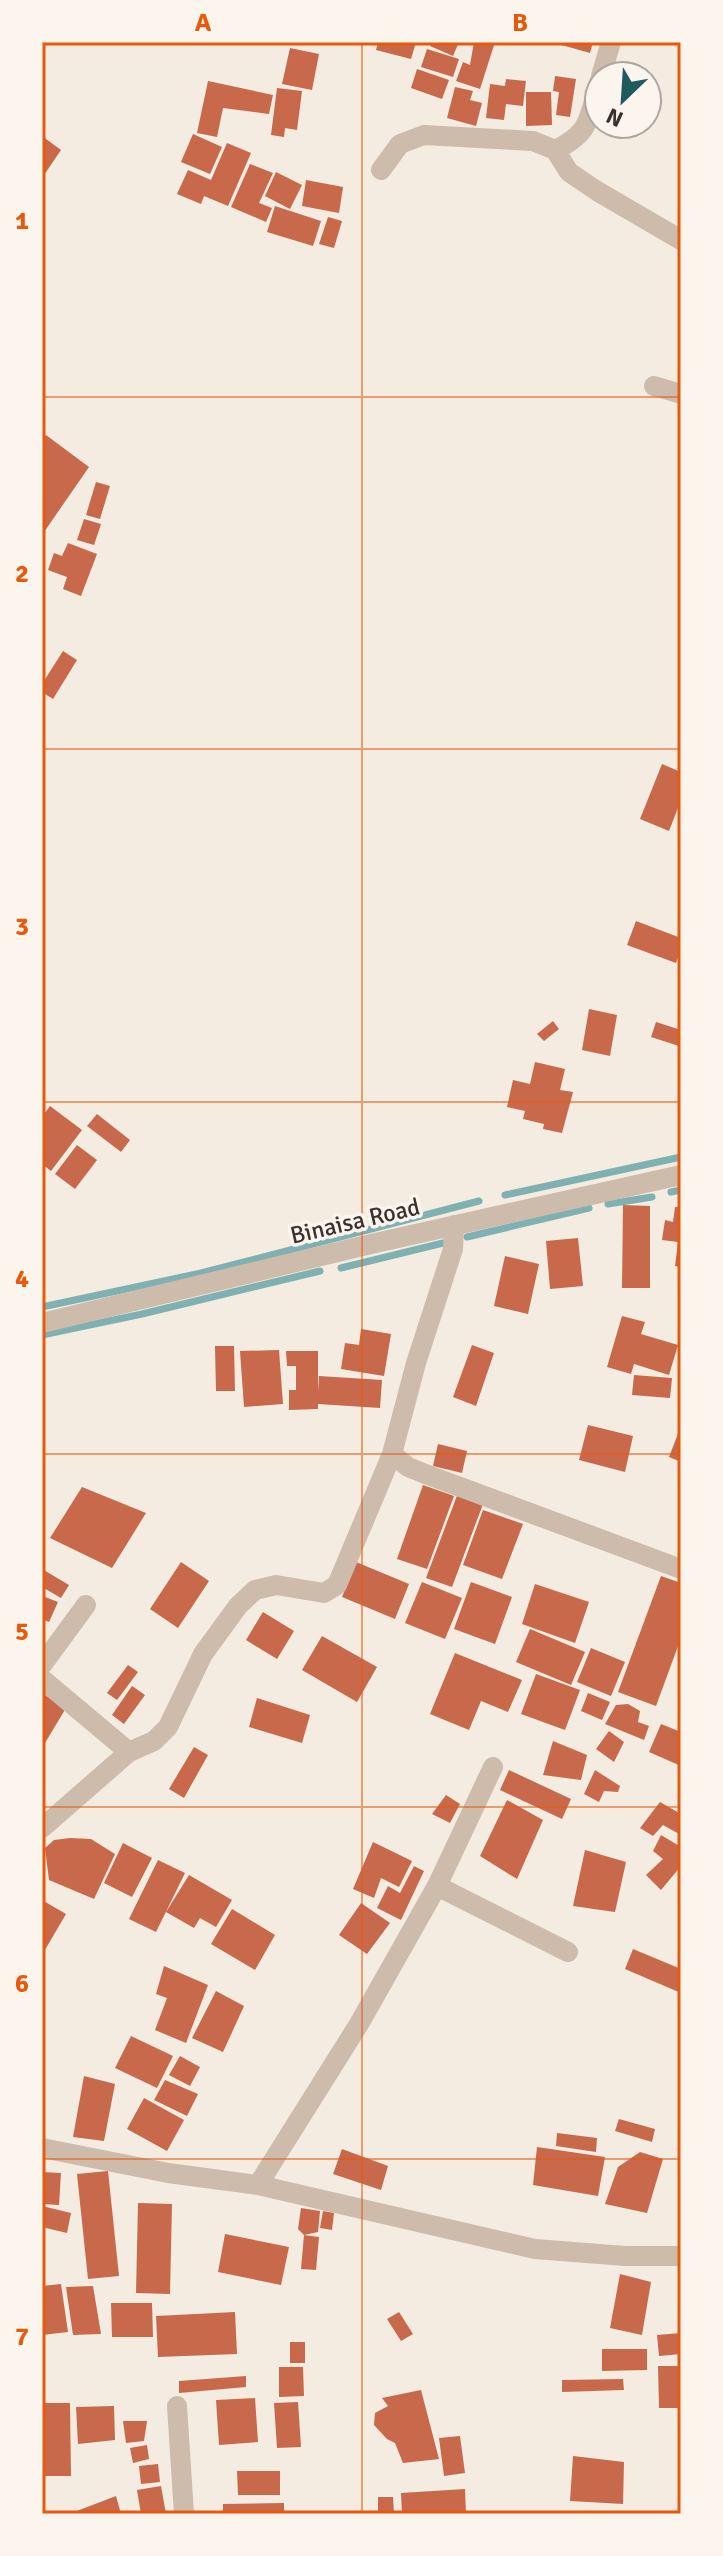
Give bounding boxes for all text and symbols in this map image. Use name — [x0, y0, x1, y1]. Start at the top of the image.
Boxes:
text: A — [195, 7, 212, 39]
text: B — [512, 7, 528, 39]
north arrow — [583, 60, 663, 140]
text: N — [602, 102, 627, 133]
text: 1 — [15, 205, 29, 237]
text: 2 — [15, 558, 29, 590]
text: 3 — [15, 911, 29, 943]
street label: Binaisa Road — [287, 1192, 423, 1250]
text: 4 — [15, 1263, 29, 1295]
text: 5 — [15, 1616, 29, 1648]
text: 6 — [15, 1968, 29, 2000]
text: 7 — [15, 2321, 29, 2353]

